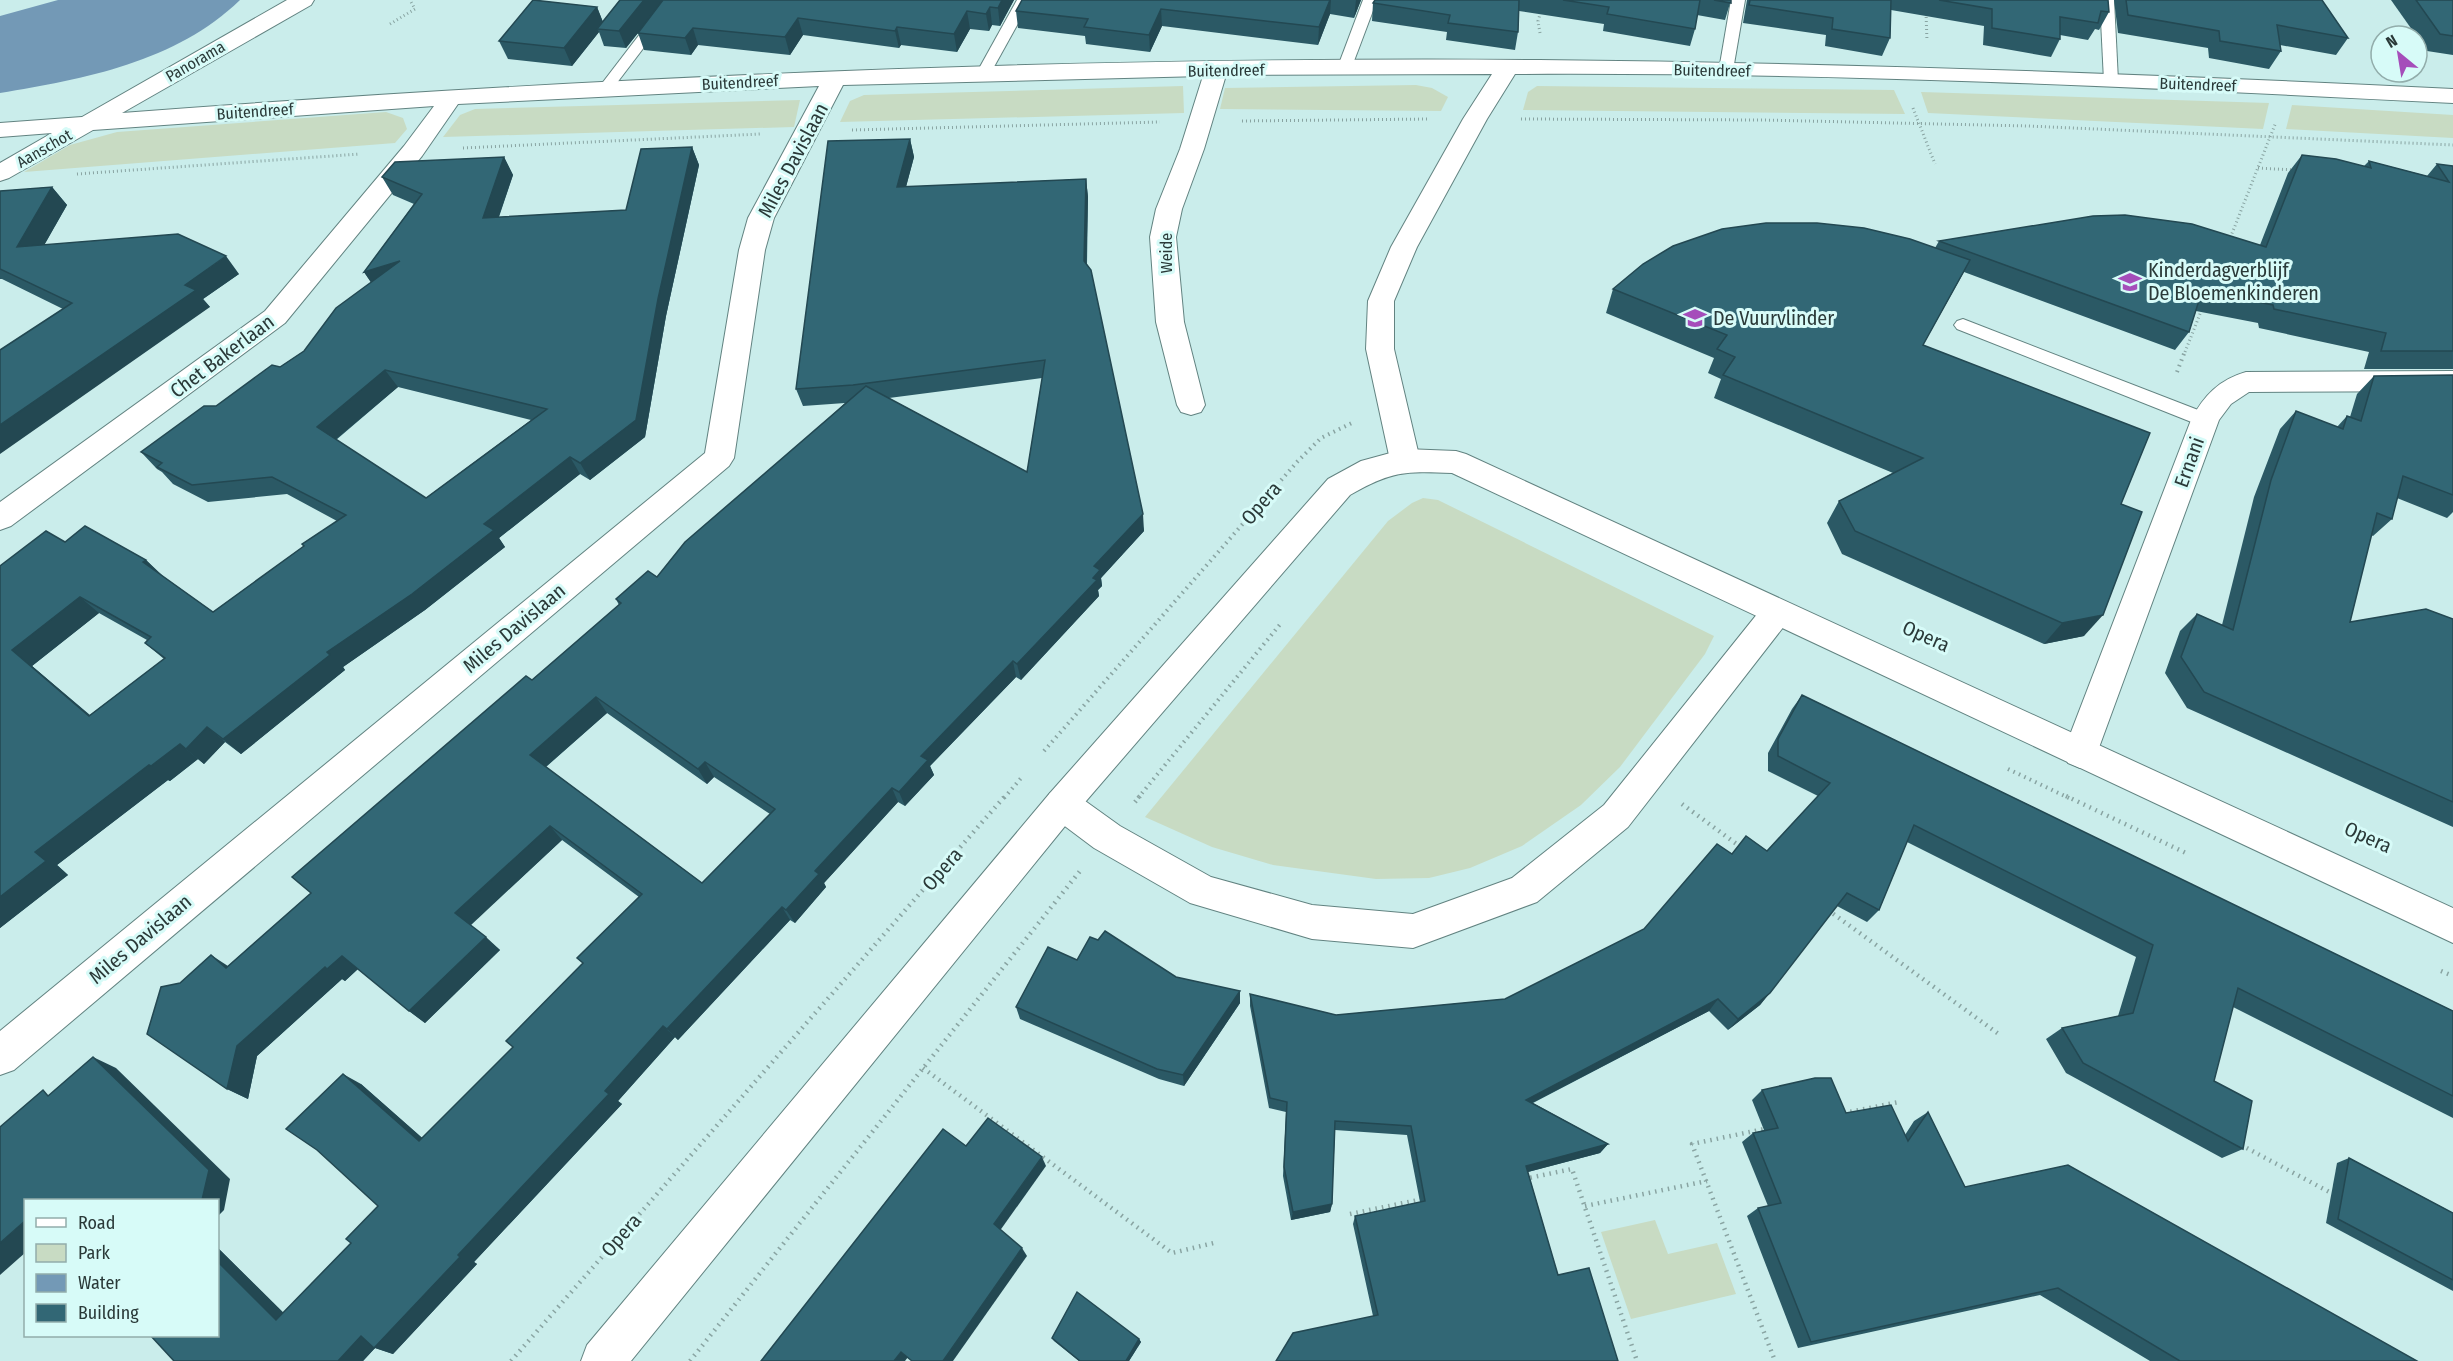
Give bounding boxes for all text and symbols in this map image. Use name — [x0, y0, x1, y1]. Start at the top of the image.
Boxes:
north arrow — [2369, 24, 2429, 84]
text: N — [2383, 31, 2401, 52]
street label: Panorama — [162, 37, 228, 86]
street label: Buitendreef — [1187, 60, 1266, 81]
street label: Buitendreef — [1673, 60, 1752, 81]
street label: Buitendreef — [701, 71, 780, 94]
street label: Buitendreef — [2159, 74, 2238, 95]
street label: Buitendreef — [216, 99, 295, 124]
street label: Miles Davislaan — [753, 99, 833, 221]
street label: Aanschot — [13, 125, 76, 172]
street label: Weide — [1157, 233, 1176, 273]
place label: Kinderdagverblijf De Bloemenkinderen — [2148, 258, 2319, 305]
school or university icon: Kinderdagverblijf De Bloemenkinderen — [2117, 269, 2143, 295]
school or university icon: De Vuurvlinder — [1682, 305, 1708, 331]
place label: De Vuurvlinder — [1713, 306, 1834, 330]
street label: Chet Bakerlaan — [165, 309, 279, 403]
street label: Ernani — [2169, 433, 2209, 491]
street label: Opera — [1236, 477, 1286, 529]
street label: Miles Davislaan — [458, 578, 570, 678]
street label: Opera — [1899, 615, 1953, 657]
street label: Opera — [2341, 816, 2395, 858]
street label: Opera — [917, 843, 967, 895]
street label: Miles Davislaan — [84, 889, 196, 989]
legend — [24, 1199, 219, 1337]
street label: Opera — [596, 1209, 646, 1261]
text: Road — [78, 1212, 115, 1234]
text: Park — [78, 1242, 111, 1264]
text: Water — [78, 1272, 121, 1294]
text: Building — [78, 1302, 139, 1324]

